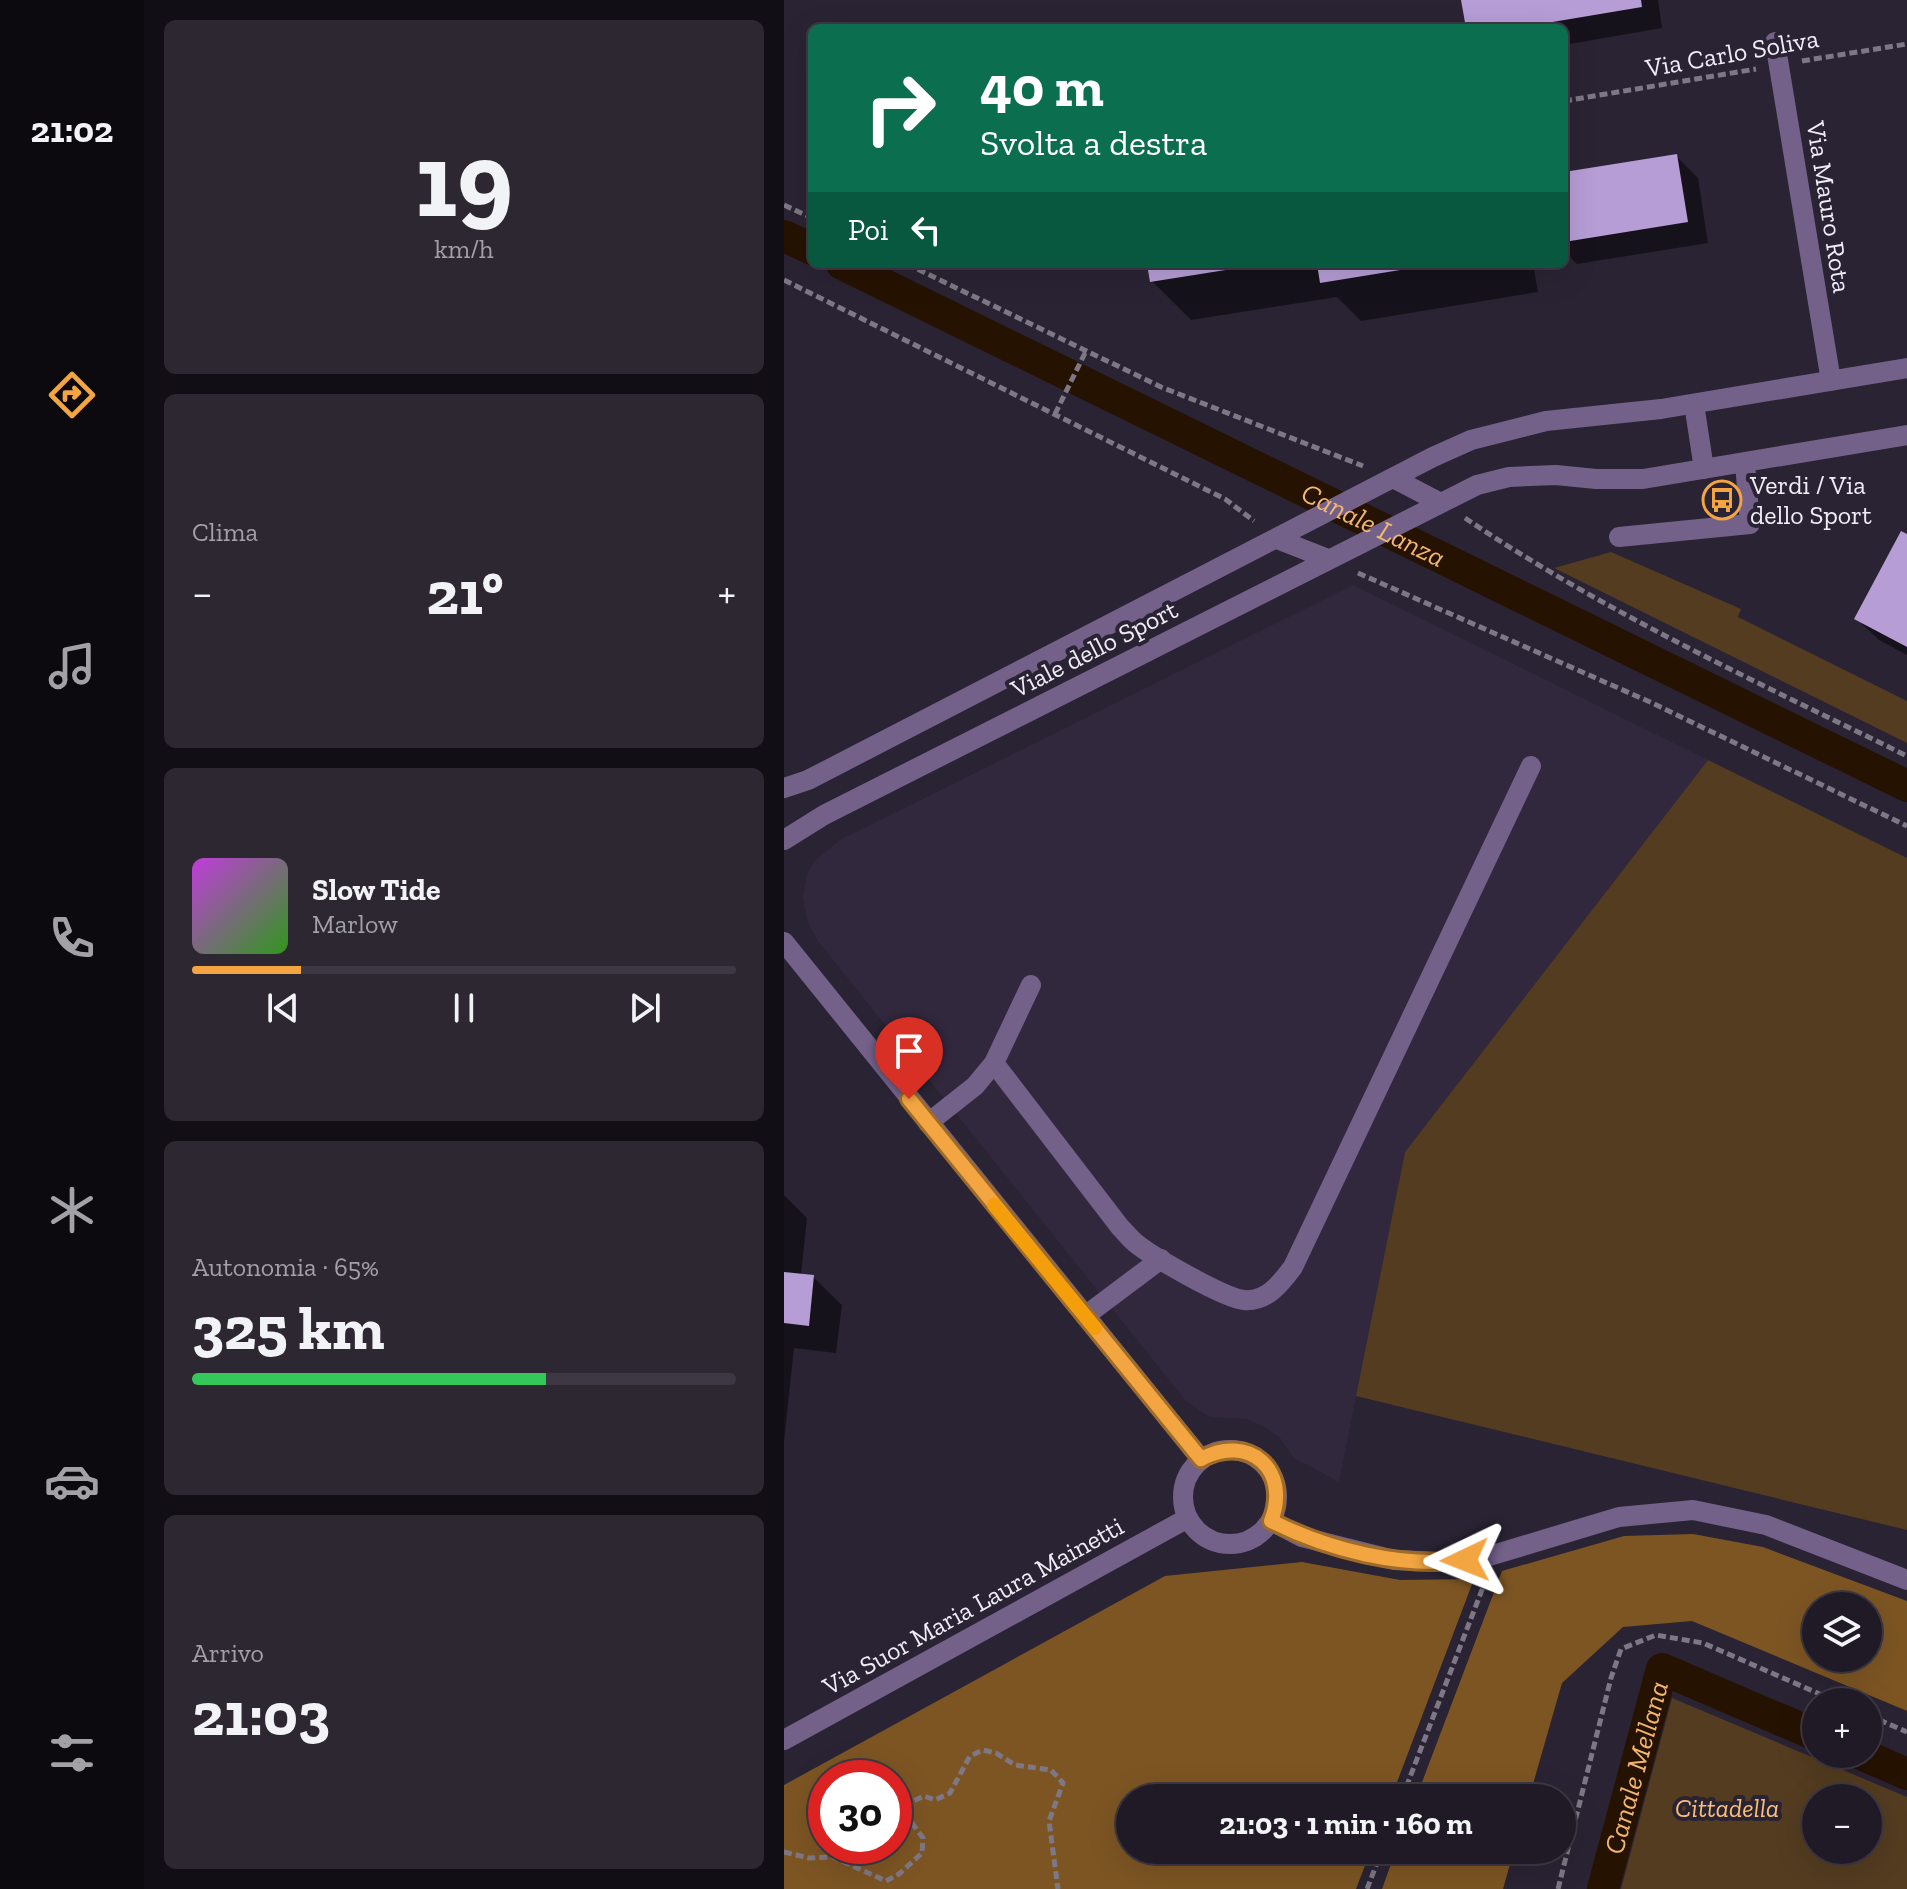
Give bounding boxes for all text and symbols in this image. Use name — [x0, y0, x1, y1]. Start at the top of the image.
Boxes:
street label: Via Carlo Soliva — [1642, 22, 1821, 84]
text: 40 m — [980, 53, 1104, 120]
icon: right — [848, 56, 952, 160]
text: 21:02 — [31, 108, 113, 151]
text: 19 — [415, 118, 513, 243]
street label: Via Mauro Rota — [1799, 118, 1858, 296]
text: Svolta a destra — [980, 121, 1207, 164]
icon: left — [904, 208, 948, 252]
text: Poi — [848, 212, 888, 248]
text: km/h — [434, 233, 494, 265]
icon: directions — [44, 367, 100, 423]
place label: Verdi / Via dello Sport — [1749, 469, 1872, 531]
water label: Canale Lanza — [1296, 476, 1451, 574]
bus stop icon: Verdi / Via dello Sport — [1701, 479, 1743, 521]
text: Clima — [192, 516, 258, 548]
text: 21° — [426, 557, 504, 629]
text: − — [192, 566, 213, 619]
text: + — [717, 566, 736, 619]
street label: Viale dello Sport — [1004, 593, 1183, 705]
icon: music — [44, 638, 100, 694]
text: Slow Tide — [312, 872, 440, 908]
text: Marlow — [312, 908, 398, 940]
icon: phone — [44, 910, 100, 966]
icon: previous — [261, 986, 305, 1030]
icon: pause — [442, 986, 486, 1030]
icon: next — [623, 986, 667, 1030]
pin — [875, 1017, 943, 1099]
icon: arrive — [887, 1029, 931, 1073]
icon: climate — [44, 1182, 100, 1238]
text: Autonomia · 65% — [192, 1251, 379, 1283]
text: 325 km — [192, 1292, 384, 1364]
icon: car — [44, 1453, 100, 1509]
street label: Via Suor Maria Laura Mainetti — [816, 1510, 1129, 1703]
position arrow — [1423, 1518, 1507, 1602]
map controls — [1802, 1592, 1882, 1864]
button: layers — [1802, 1592, 1882, 1672]
text: Arrivo — [192, 1637, 264, 1669]
water label: Canale Mellana — [1597, 1677, 1675, 1857]
text: 21:03 — [192, 1678, 330, 1750]
button: + — [1802, 1688, 1882, 1768]
icon: filters — [44, 1725, 100, 1781]
speed limit sign: 30 — [808, 1760, 912, 1864]
button: − — [1802, 1784, 1882, 1864]
park label: Cittadella — [1675, 1792, 1779, 1824]
text: 21:03 · 1 min · 160 m — [1219, 1806, 1473, 1842]

